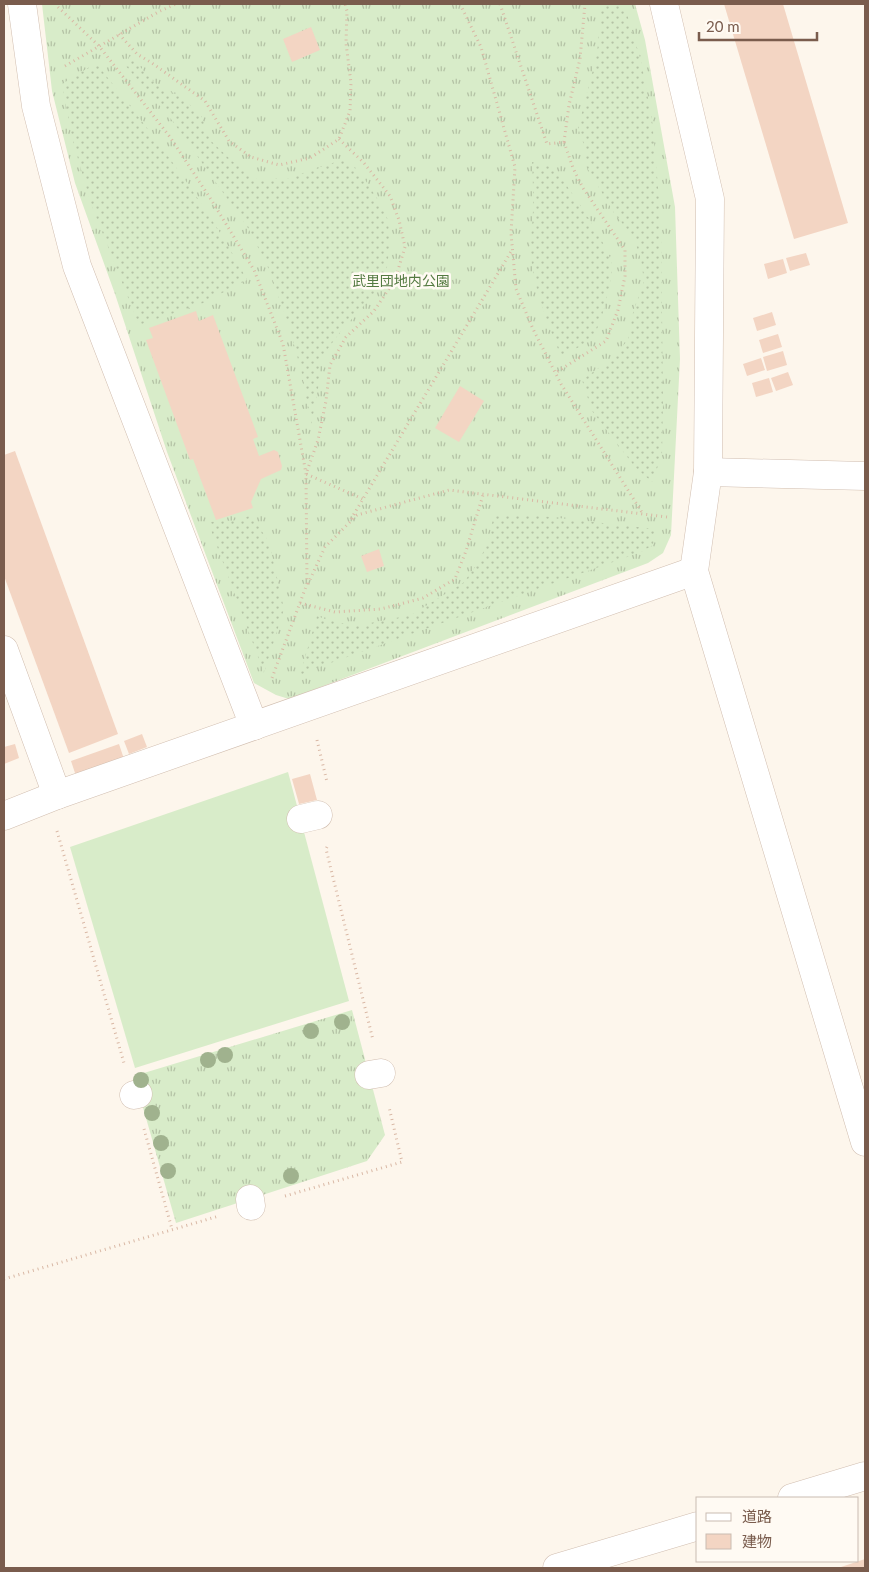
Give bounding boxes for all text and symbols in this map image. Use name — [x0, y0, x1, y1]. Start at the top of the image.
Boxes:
scale bar — [699, 10, 816, 42]
text: 20 m — [706, 17, 740, 35]
park label: 武里団地内公園 — [352, 272, 450, 289]
legend — [696, 1497, 859, 1562]
text: 道路 — [742, 1507, 772, 1525]
text: 建物 — [742, 1532, 772, 1550]

